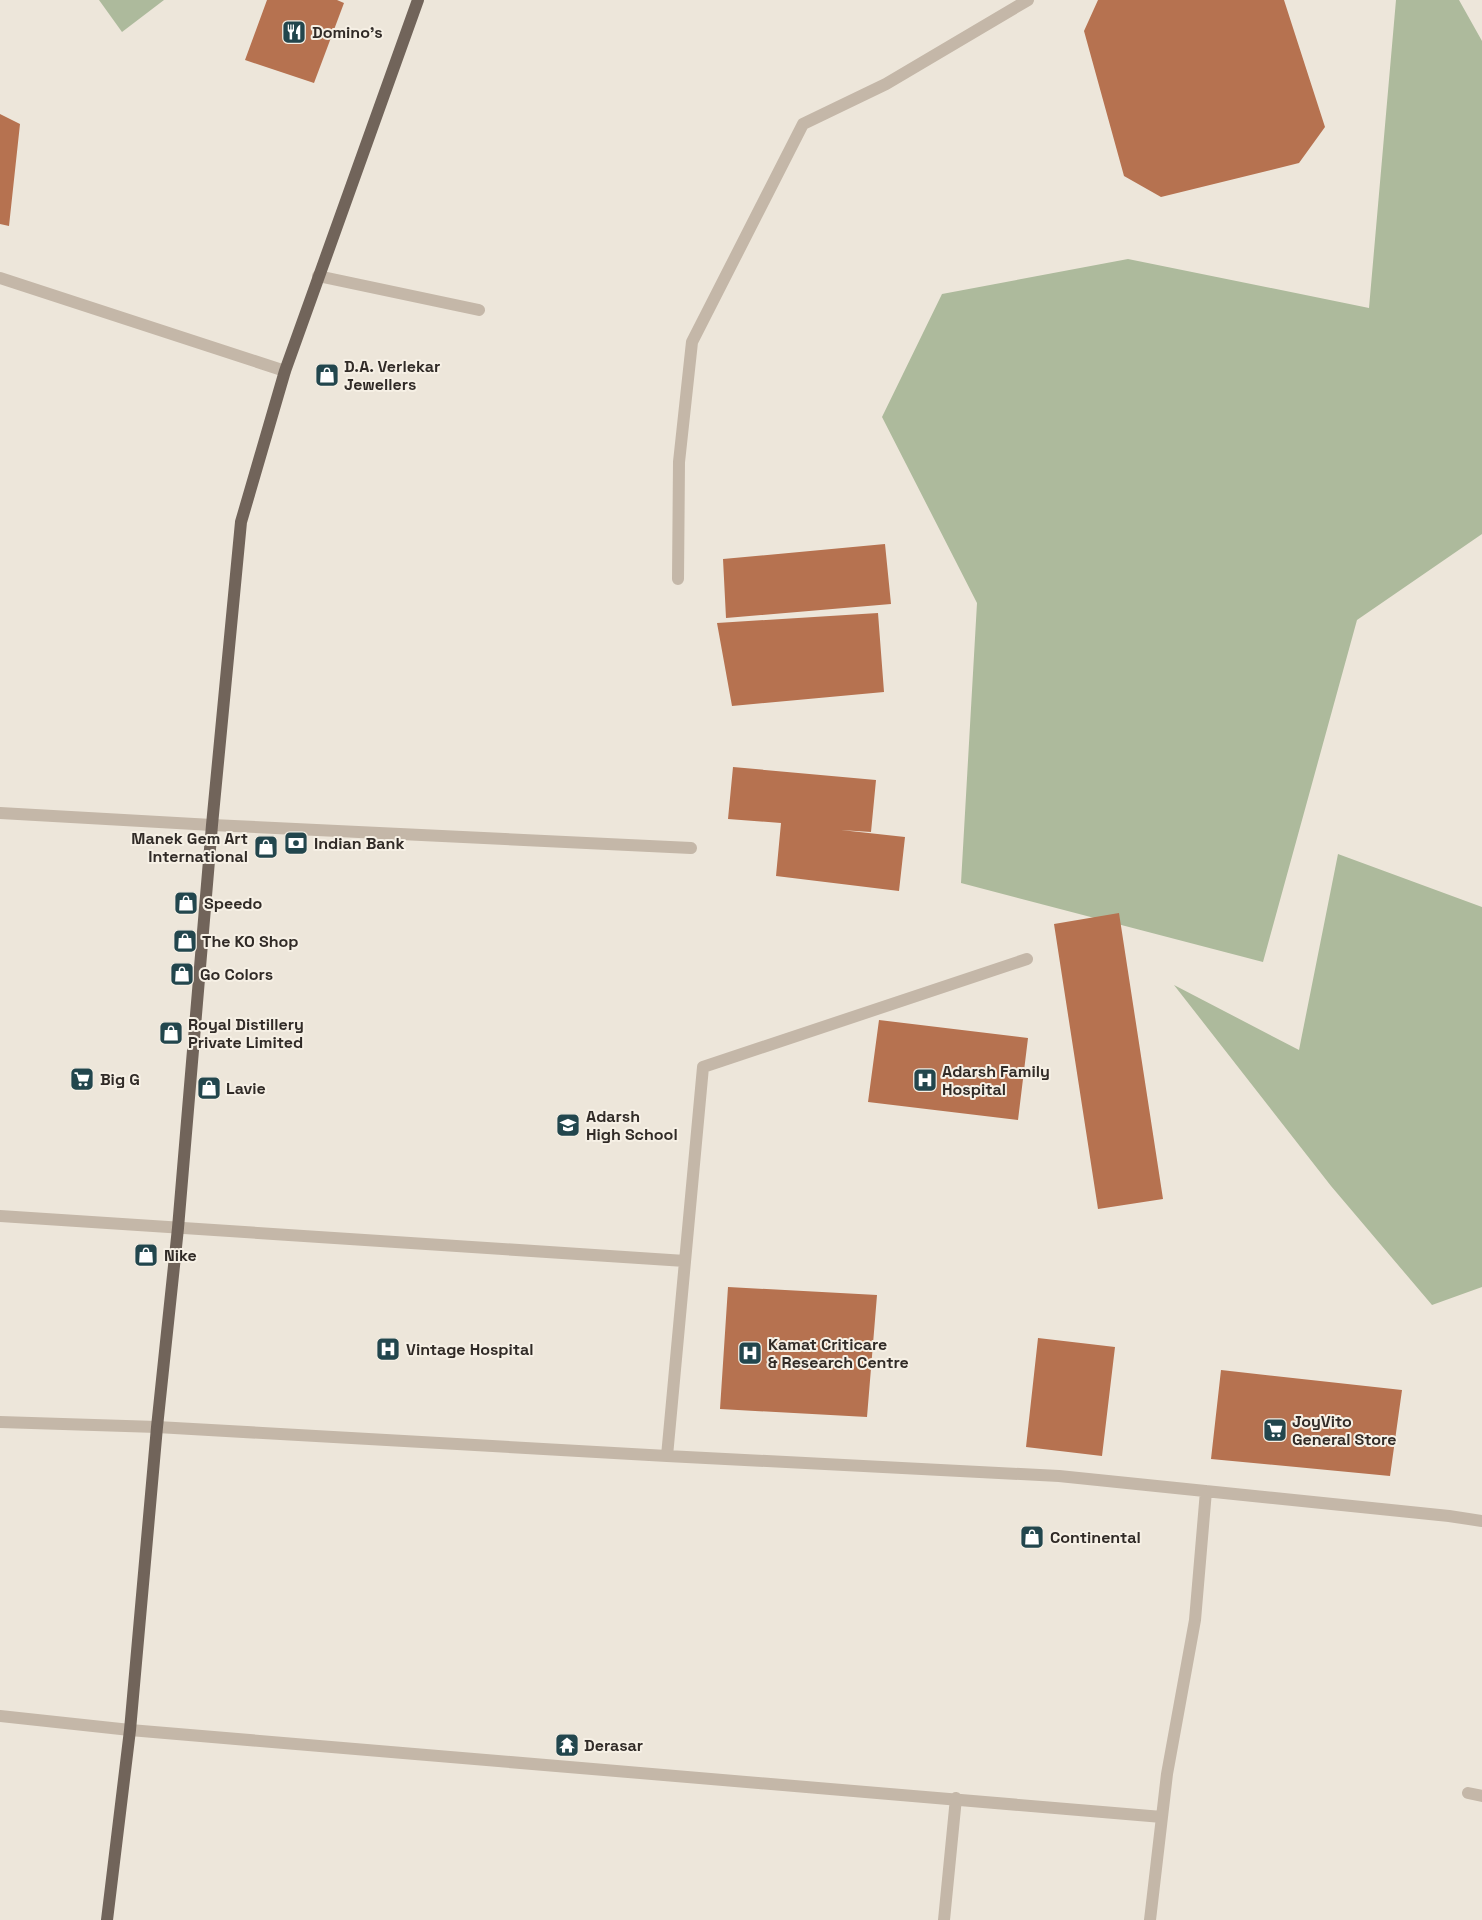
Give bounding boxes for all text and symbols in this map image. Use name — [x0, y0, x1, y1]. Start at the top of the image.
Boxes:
restaurant icon: Domino's — [281, 19, 307, 45]
place label: Domino's — [312, 22, 383, 43]
place label: D.A. Verlekar Jewellers — [344, 356, 440, 395]
shop icon: D.A. Verlekar Jewellers — [314, 362, 340, 388]
place label: Manek Gem Art International — [131, 828, 248, 867]
bank icon: Indian Bank — [283, 830, 309, 856]
place label: Indian Bank — [314, 833, 404, 854]
shop icon: Manek Gem Art International — [253, 834, 279, 860]
shop icon: Speedo — [173, 890, 199, 916]
place label: Speedo — [204, 893, 263, 914]
shop icon: The KO Shop — [172, 928, 198, 954]
place label: The KO Shop — [202, 931, 299, 952]
shop icon: Go Colors — [169, 961, 195, 987]
place label: Go Colors — [200, 964, 273, 985]
place label: Royal Distillery Private Limited — [188, 1014, 304, 1053]
shop icon: Royal Distillery Private Limited — [158, 1020, 184, 1046]
place label: Adarsh Family Hospital — [942, 1061, 1050, 1100]
supermarket icon: Big G — [69, 1066, 95, 1092]
hospital icon: Adarsh Family Hospital — [912, 1067, 938, 1093]
place label: Big G — [100, 1069, 140, 1090]
shop icon: Lavie — [196, 1075, 222, 1101]
place label: Lavie — [226, 1078, 266, 1099]
place label: Adarsh High School — [586, 1106, 678, 1145]
school or university icon: Adarsh High School — [555, 1112, 581, 1138]
shop icon: Nike — [133, 1242, 159, 1268]
place label: Nike — [164, 1245, 197, 1266]
place label: Kamat Criticare & Research Centre — [768, 1334, 909, 1373]
hospital icon: Vintage Hospital — [375, 1336, 401, 1362]
place label: Vintage Hospital — [406, 1339, 534, 1360]
hospital icon: Kamat Criticare & Research Centre — [737, 1340, 763, 1366]
place label: JoyVito General Store — [1292, 1411, 1396, 1450]
supermarket icon: JoyVito General Store — [1262, 1417, 1288, 1443]
shop icon: Continental — [1019, 1524, 1045, 1550]
place label: Continental — [1050, 1527, 1141, 1548]
temple icon: Derasar — [554, 1732, 580, 1758]
place label: Derasar — [584, 1735, 643, 1756]

